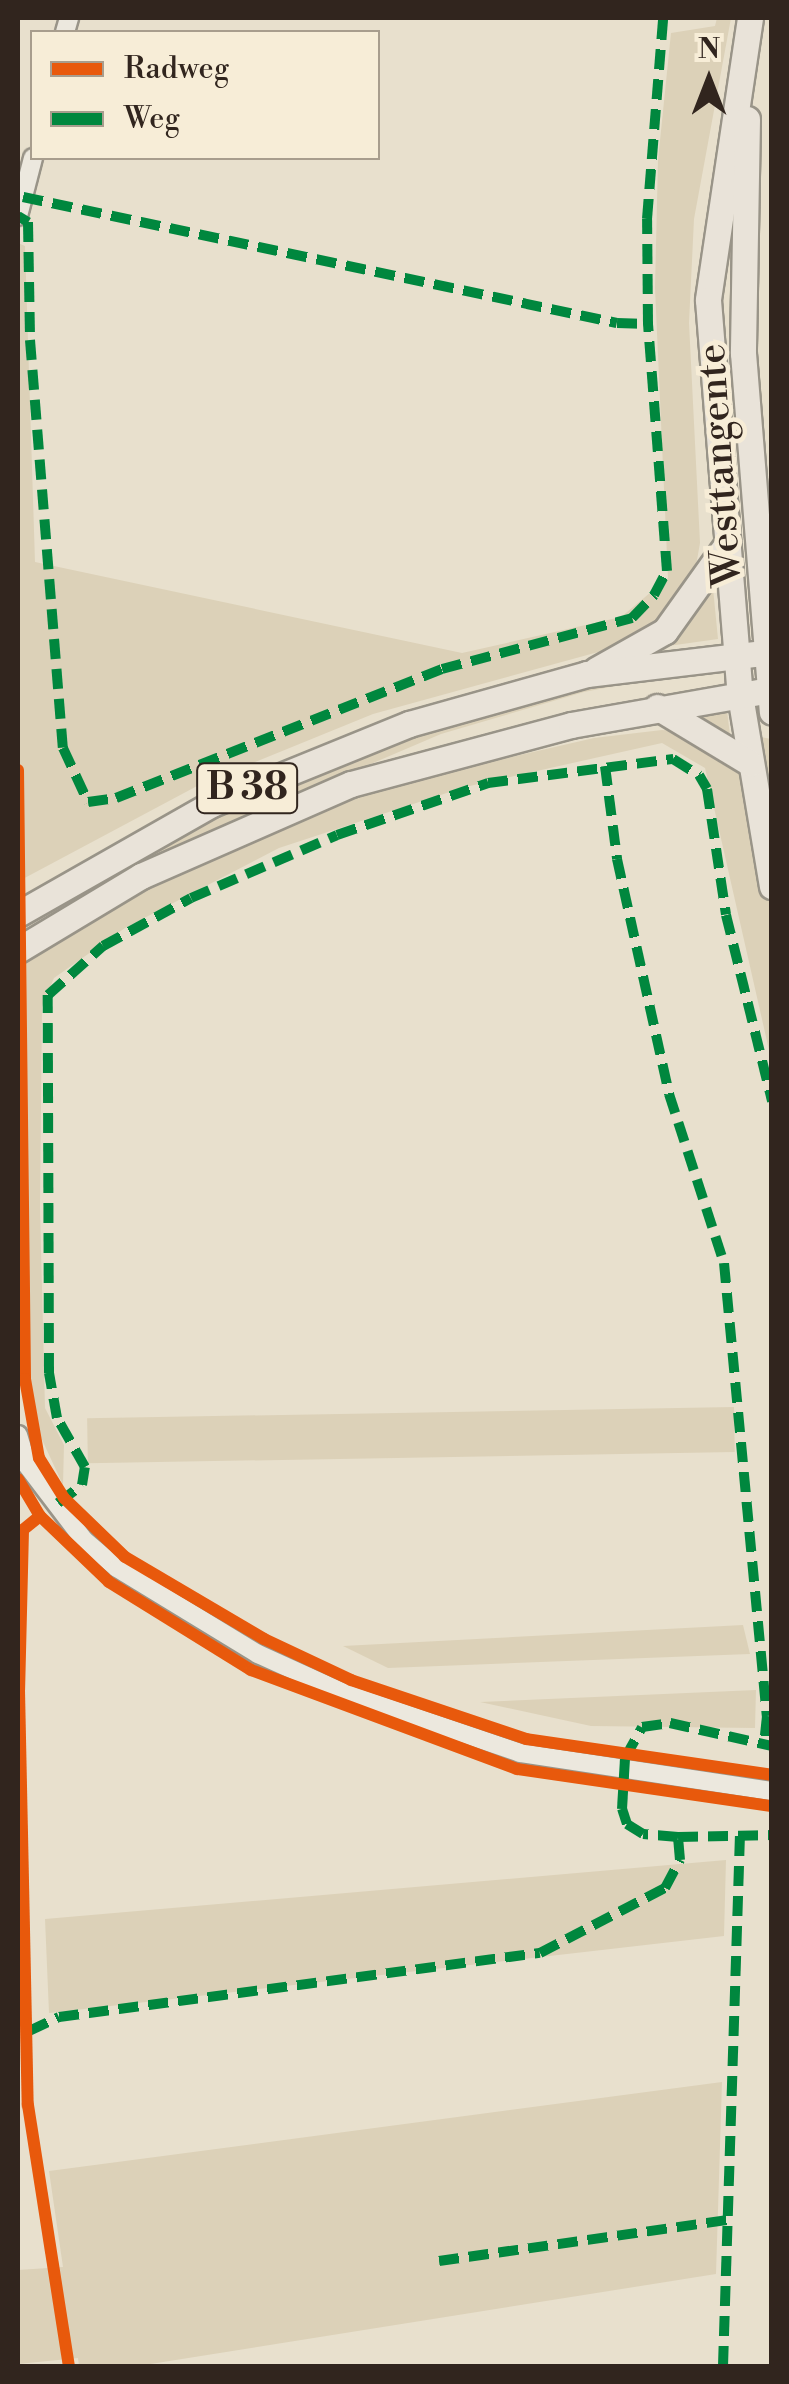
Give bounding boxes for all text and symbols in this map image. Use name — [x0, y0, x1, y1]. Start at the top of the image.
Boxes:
legend — [30, 30, 380, 160]
north arrow — [659, 30, 759, 130]
text: N — [698, 32, 720, 67]
text: Radweg — [124, 50, 229, 88]
text: Weg — [124, 100, 180, 138]
street label: Westtangente — [688, 342, 752, 588]
road number: B 38 — [194, 755, 300, 821]

